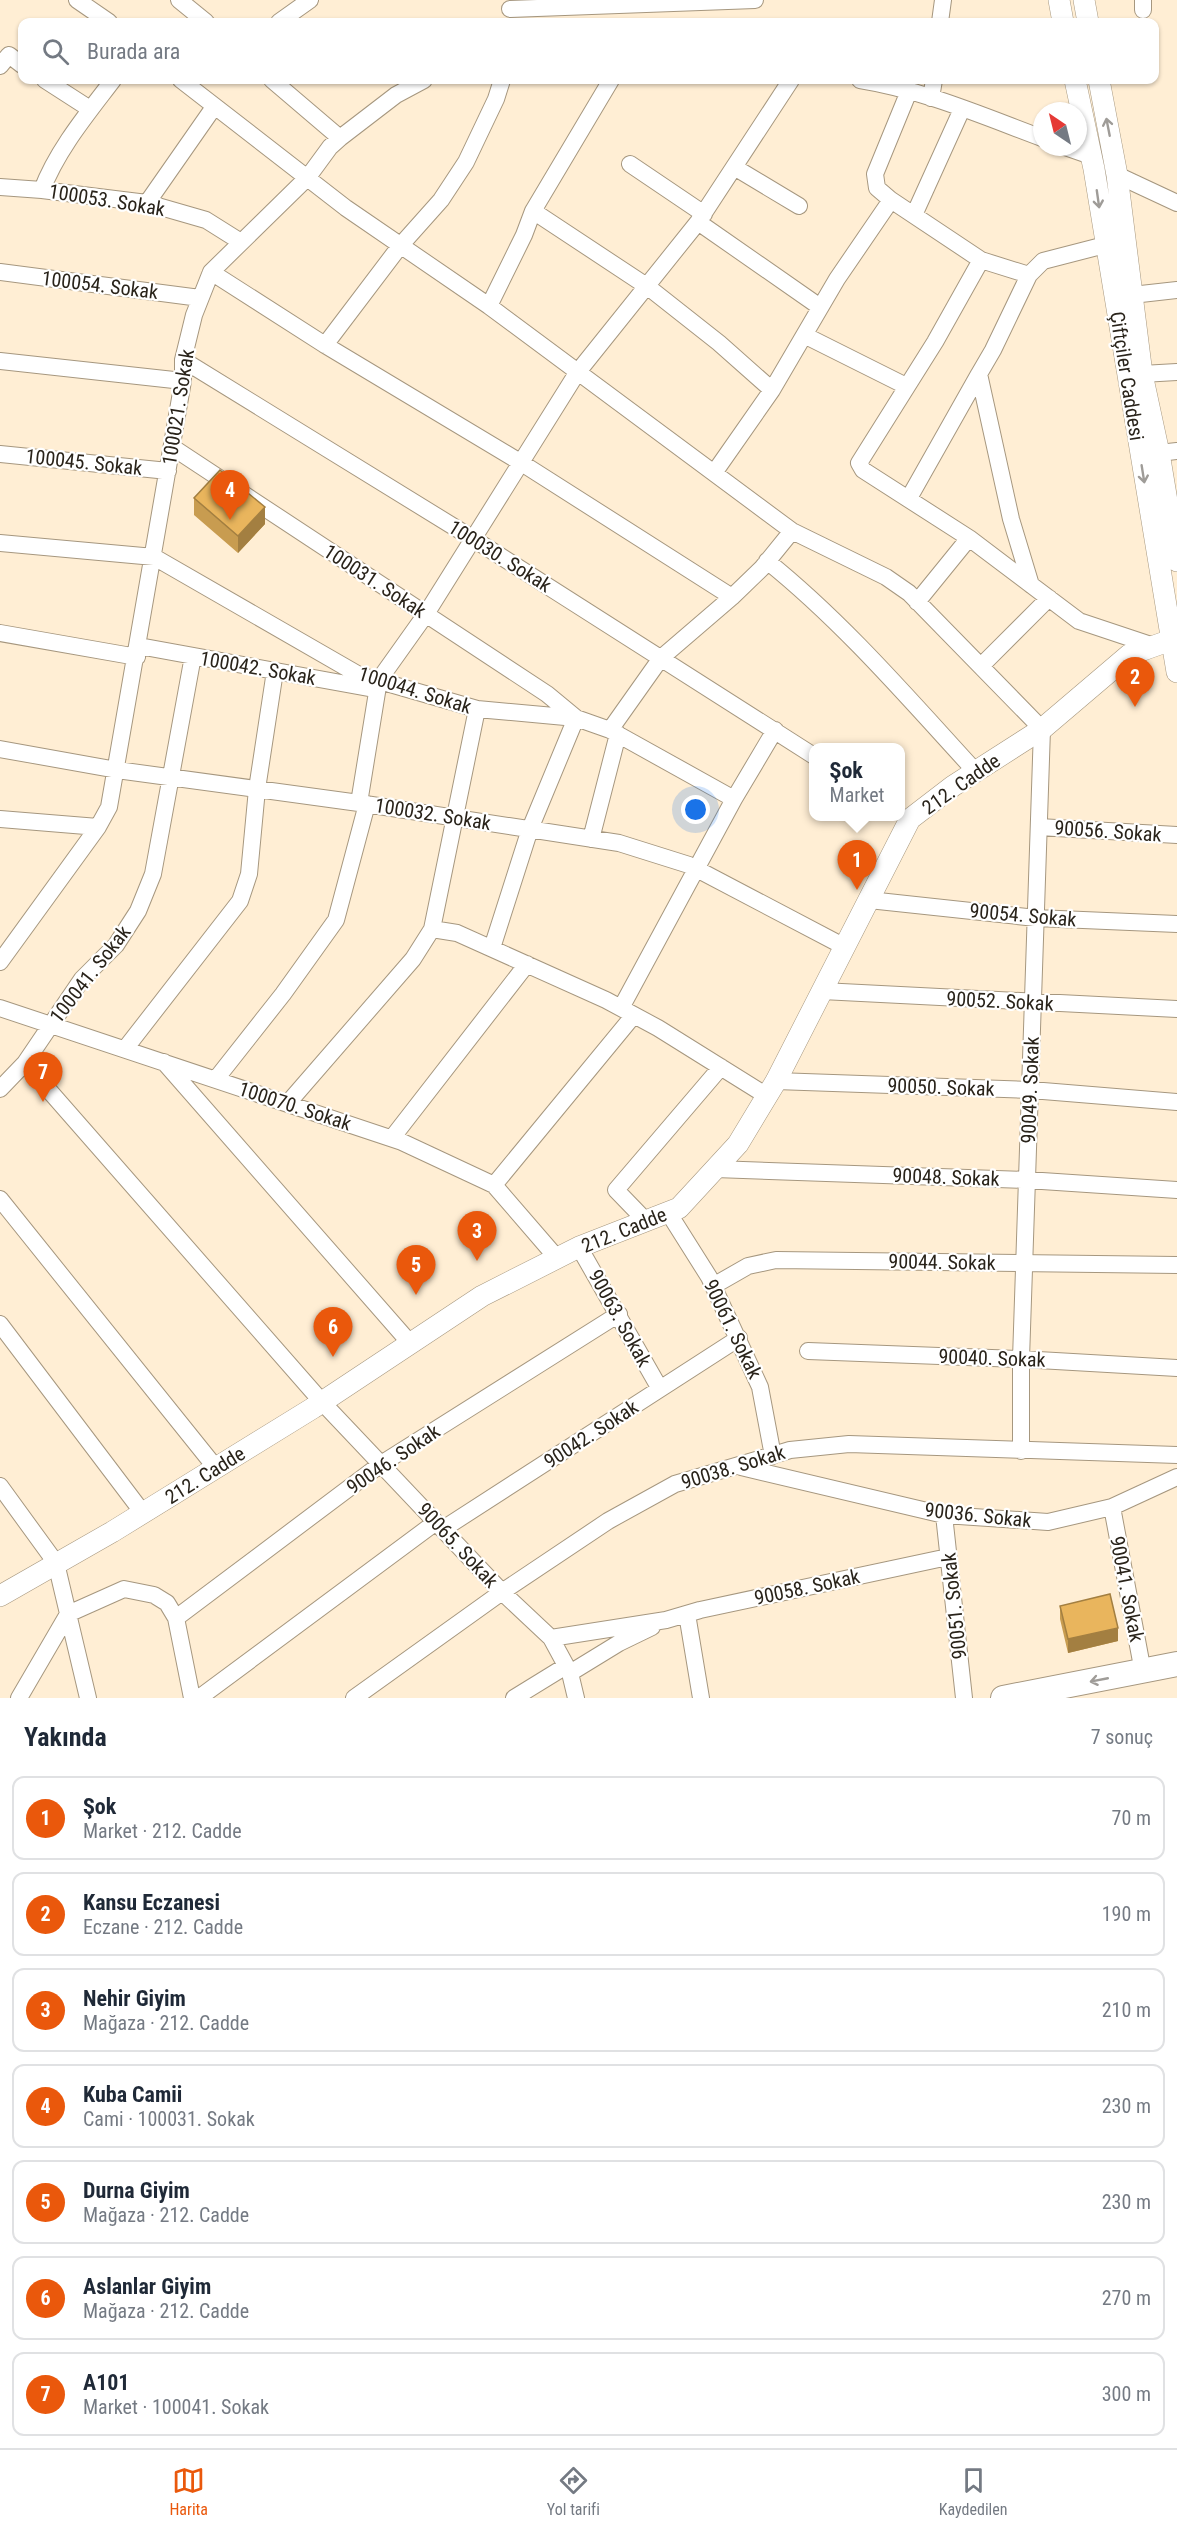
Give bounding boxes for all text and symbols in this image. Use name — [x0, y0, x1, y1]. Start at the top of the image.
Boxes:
search box — [18, 18, 1159, 84]
icon: search — [39, 35, 72, 68]
text: Burada ara — [87, 39, 180, 64]
north arrow — [1033, 102, 1087, 156]
one-way arrow — [1102, 118, 1113, 137]
street label: 100053. Sokak — [47, 179, 167, 221]
one-way arrow — [1093, 188, 1104, 208]
street label: 100054. Sokak — [40, 266, 160, 304]
street label: Çiftçiler Caddesi — [1105, 310, 1149, 442]
street label: 100021. Sokak — [157, 347, 199, 467]
street label: 100045. Sokak — [25, 444, 143, 480]
one-way arrow — [1138, 464, 1149, 483]
pin: 4 — [210, 470, 250, 520]
street label: 100030. Sokak — [444, 515, 556, 597]
street label: 100031. Sokak — [319, 539, 431, 623]
street label: 100042. Sokak — [198, 646, 318, 690]
pin: 2 — [1116, 658, 1154, 707]
street label: 100044. Sokak — [355, 661, 475, 719]
popup — [809, 743, 905, 821]
street label: 212. Cadde — [917, 748, 1005, 820]
text: Şok — [830, 758, 863, 783]
text: Market — [830, 783, 884, 807]
street label: 100032. Sokak — [373, 793, 493, 835]
your location — [681, 795, 710, 824]
street label: 90056. Sokak — [1054, 815, 1162, 847]
pin: 1 — [838, 840, 876, 890]
street label: 90054. Sokak — [969, 898, 1077, 932]
street label: 100041. Sokak — [44, 920, 136, 1028]
street label: 90052. Sokak — [946, 986, 1054, 1016]
street label: 90049. Sokak — [1016, 1036, 1044, 1144]
pin: 7 — [24, 1052, 63, 1102]
street label: 90050. Sokak — [887, 1073, 995, 1101]
street label: 100070. Sokak — [236, 1076, 354, 1136]
street label: 90048. Sokak — [892, 1163, 1000, 1191]
street label: 212. Cadde — [578, 1202, 670, 1258]
pin: 3 — [458, 1212, 496, 1261]
pin: 5 — [396, 1246, 436, 1295]
street label: 90044. Sokak — [888, 1249, 996, 1275]
street label: 90063. Sokak — [584, 1265, 656, 1371]
street label: 90061. Sokak — [699, 1276, 767, 1382]
pin: 6 — [314, 1308, 352, 1357]
street label: 90040. Sokak — [938, 1344, 1046, 1372]
street label: 90042. Sokak — [539, 1395, 643, 1473]
street label: 90046. Sokak — [342, 1419, 444, 1499]
street label: 90038. Sokak — [678, 1440, 788, 1494]
street label: 212. Cadde — [161, 1441, 249, 1509]
street label: 90036. Sokak — [923, 1497, 1033, 1533]
street label: 90065. Sokak — [413, 1498, 503, 1592]
street label: 90041. Sokak — [1105, 1534, 1149, 1644]
street label: 90051. Sokak — [936, 1551, 972, 1661]
street label: 90058. Sokak — [752, 1564, 862, 1610]
one-way arrow — [1090, 1675, 1109, 1686]
text: Yakında — [24, 1722, 107, 1752]
text: 7 sonuç — [1091, 1725, 1153, 1749]
text: Şok — [83, 1794, 116, 1819]
text: 1 — [40, 1806, 51, 1830]
text: 70 m — [1112, 1806, 1151, 1830]
text: Market · 212. Cadde — [83, 1819, 242, 1843]
text: Kansu Eczanesi — [83, 1890, 220, 1915]
text: 2 — [40, 1902, 51, 1926]
text: 190 m — [1102, 1902, 1151, 1926]
text: Eczane · 212. Cadde — [83, 1915, 243, 1939]
text: Nehir Giyim — [83, 1986, 186, 2011]
text: 3 — [40, 1998, 51, 2022]
text: 210 m — [1102, 1998, 1151, 2022]
text: Mağaza · 212. Cadde — [83, 2011, 249, 2035]
text: Kuba Camii — [83, 2082, 182, 2107]
text: 4 — [40, 2094, 51, 2118]
text: 230 m — [1102, 2094, 1151, 2118]
text: Cami · 100031. Sokak — [83, 2107, 255, 2131]
text: Durna Giyim — [83, 2178, 190, 2203]
text: 5 — [40, 2190, 51, 2214]
text: 230 m — [1102, 2190, 1151, 2214]
text: Mağaza · 212. Cadde — [83, 2203, 249, 2227]
text: Aslanlar Giyim — [83, 2274, 211, 2299]
text: 6 — [40, 2286, 51, 2310]
text: 270 m — [1102, 2286, 1151, 2310]
text: Mağaza · 212. Cadde — [83, 2299, 249, 2323]
text: A101 — [83, 2370, 130, 2395]
text: 7 — [40, 2382, 51, 2406]
text: 300 m — [1102, 2382, 1151, 2406]
text: Market · 100041. Sokak — [83, 2395, 269, 2419]
tab: Harita — [169, 2464, 208, 2519]
tab: Yol tarifi — [547, 2464, 600, 2519]
tab: Kaydedilen — [939, 2464, 1008, 2519]

